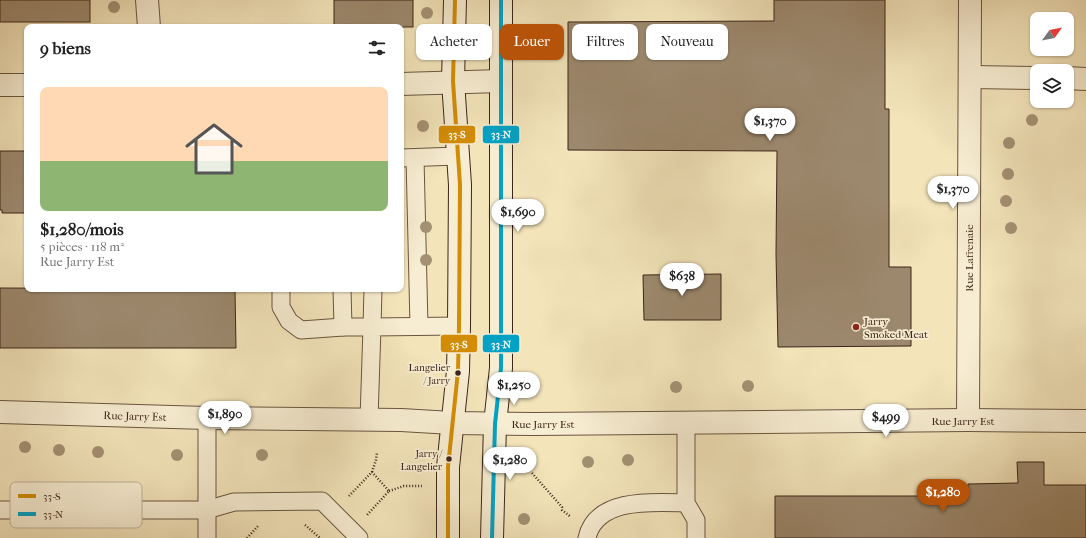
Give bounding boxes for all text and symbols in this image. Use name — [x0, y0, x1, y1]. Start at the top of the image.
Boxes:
north arrow — [1030, 12, 1074, 56]
map controls — [1030, 12, 1074, 108]
chip: Acheter — [416, 24, 492, 60]
chip: Louer — [500, 24, 564, 60]
chip: Filtres — [572, 24, 638, 60]
chip: Nouveau — [646, 24, 728, 60]
icon: filters — [366, 37, 388, 59]
text: 9 biens — [40, 38, 91, 58]
button: layers — [1030, 64, 1074, 108]
pin: $1,370 — [737, 108, 803, 142]
icon: home — [178, 113, 250, 185]
text: $1,370 — [753, 113, 787, 128]
line badge: 33-S — [438, 125, 476, 144]
line badge: 33-N — [482, 125, 520, 144]
text: 33-S — [448, 128, 466, 141]
text: 33-N — [491, 128, 512, 141]
pin: $1,370 — [920, 176, 986, 210]
text: $1,370 — [936, 181, 970, 196]
pin: $1,690 — [485, 199, 551, 233]
text: $1,690 — [500, 204, 536, 219]
text: $1,280/mois — [40, 219, 124, 239]
street label: Rue Lafrenaie — [963, 224, 976, 292]
text: 5 pièces · 118 m² — [40, 239, 124, 254]
text: Rue Jarry Est — [40, 254, 115, 269]
pin: $638 — [658, 263, 706, 297]
text: $638 — [669, 268, 695, 283]
place label: Jarry Smoked Meat — [863, 315, 928, 341]
marker: Jarry Smoked Meat — [851, 322, 861, 332]
line badge: 33-S — [440, 334, 478, 353]
line badge: 33-N — [482, 334, 520, 353]
text: 33-S — [450, 338, 468, 351]
text: 33-N — [491, 338, 512, 351]
place label: Langelier / Jarry — [408, 362, 451, 387]
marker: Langelier / Jarry — [453, 368, 463, 378]
pin: $1,250 — [481, 372, 547, 406]
text: $1,250 — [497, 377, 531, 392]
pin: $1,890 — [192, 401, 258, 435]
pin: $499 — [862, 404, 910, 438]
text: $1,890 — [207, 406, 243, 421]
street label: Rue Jarry Est — [103, 409, 167, 424]
text: $499 — [872, 409, 900, 424]
street label: Rue Jarry Est — [931, 415, 995, 428]
street label: Rue Jarry Est — [511, 418, 575, 431]
pin: $1,280 — [477, 447, 543, 481]
place label: Jarry / Langelier — [400, 448, 444, 473]
text: $1,280 — [493, 452, 527, 467]
marker: Jarry / Langelier — [444, 454, 454, 464]
pin: $1,280 — [910, 479, 976, 513]
legend — [10, 482, 142, 528]
text: $1,280 — [926, 484, 960, 499]
text: 33-S — [43, 490, 61, 503]
text: 33-N — [43, 508, 64, 521]

